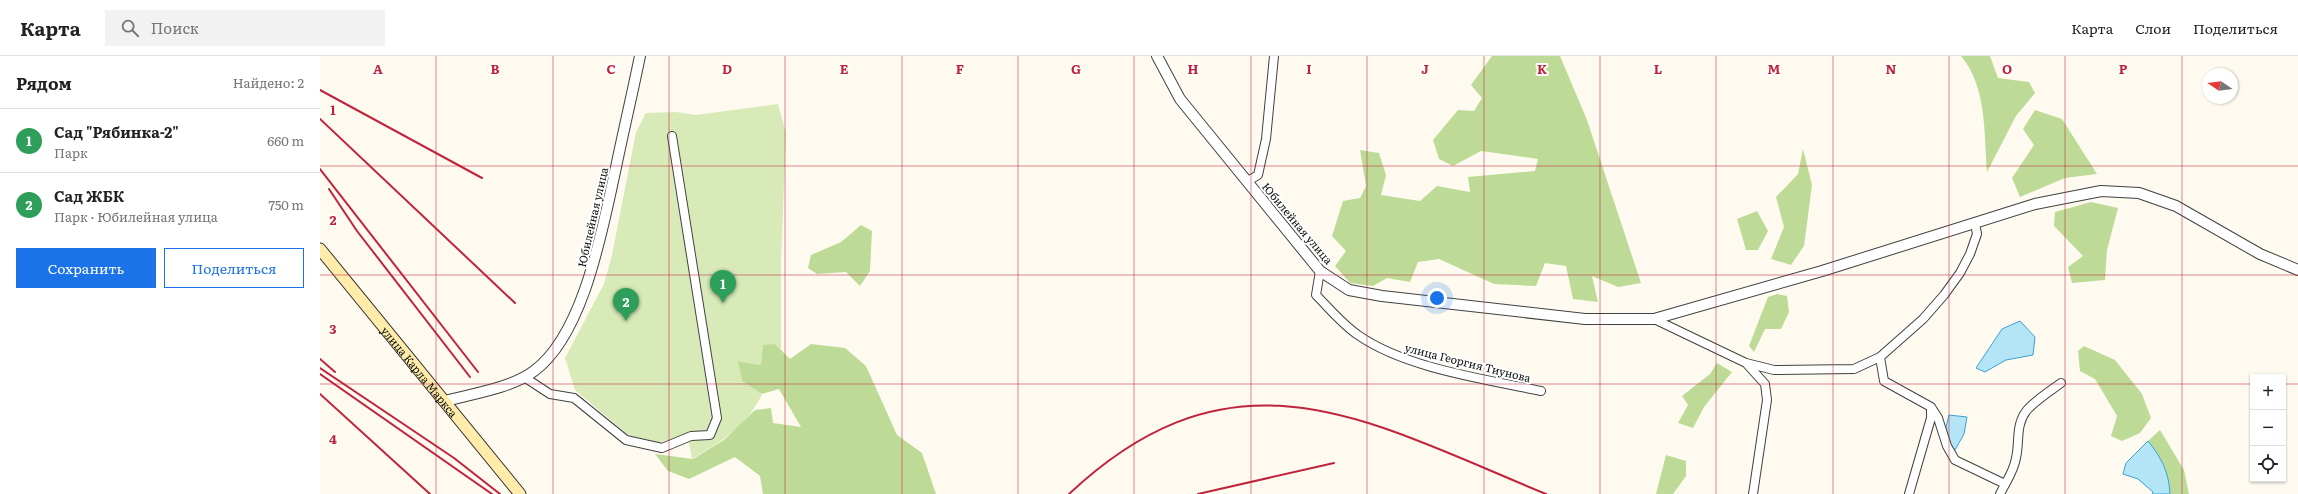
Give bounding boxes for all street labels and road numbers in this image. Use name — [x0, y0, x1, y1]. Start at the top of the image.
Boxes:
street label: Юбилейная улица — [573, 165, 611, 269]
street label: Юбилейная улица — [1259, 179, 1337, 267]
street label: улица Карла Маркса — [378, 323, 462, 420]
street label: улица Георгия Тиунова — [1403, 339, 1533, 385]

